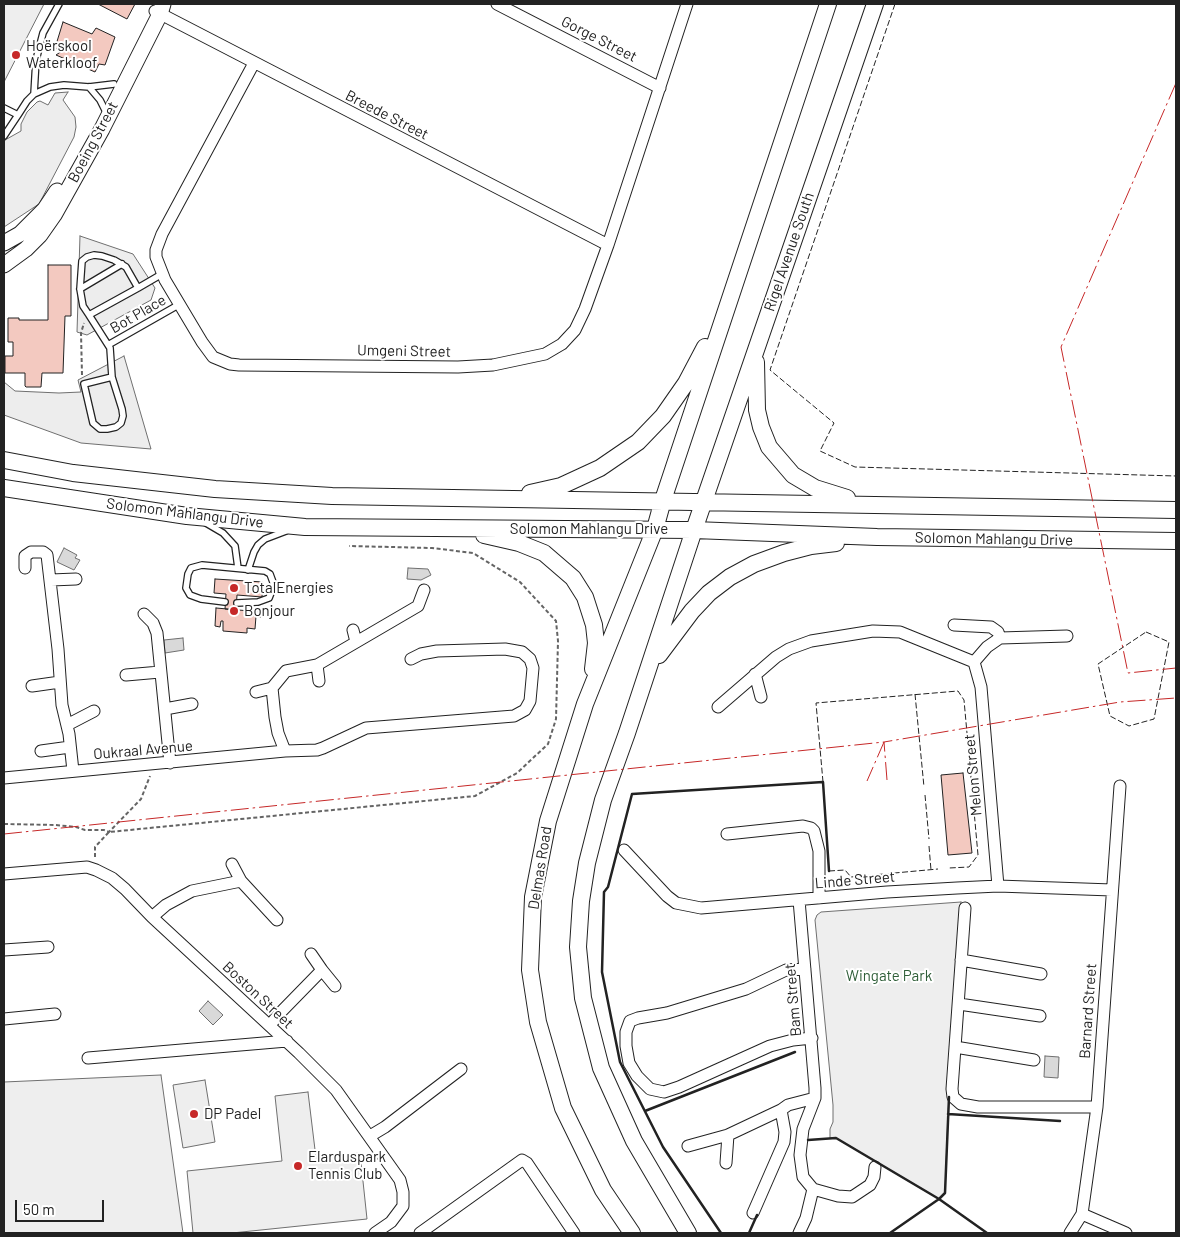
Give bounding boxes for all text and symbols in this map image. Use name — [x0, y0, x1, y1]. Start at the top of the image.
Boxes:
street label: Gorge Street — [558, 12, 640, 66]
place label: Hoërskool Waterkloof — [26, 37, 97, 72]
marker: Hoërskool Waterkloof — [10, 49, 22, 61]
street label: Breede Street — [342, 86, 432, 144]
street label: Boeing Street — [64, 98, 122, 186]
street label: Rigel Avenue South — [760, 190, 818, 314]
street label: Bot Place — [107, 291, 169, 337]
street label: Umgeni Street — [357, 341, 451, 361]
street label: Solomon Mahlangu Drive — [105, 494, 265, 532]
street label: Solomon Mahlangu Drive — [510, 520, 668, 538]
street label: Solomon Mahlangu Drive — [915, 529, 1073, 549]
place label: TotalEnergies — [244, 579, 333, 597]
marker: TotalEnergies — [228, 582, 240, 594]
place label: Bonjour — [244, 602, 295, 620]
marker: Bonjour — [228, 605, 240, 617]
street label: Melon Street — [960, 733, 986, 817]
street label: Oukraal Avenue — [93, 737, 193, 763]
street label: Delmas Road — [525, 825, 555, 911]
street label: Linde Street — [814, 868, 896, 892]
street label: Boston Street — [219, 958, 297, 1032]
street label: Bam Street — [781, 963, 805, 1037]
street label: Barnard Street — [1076, 963, 1100, 1059]
park label: Wingate Park — [846, 967, 932, 985]
place label: DP Padel — [204, 1105, 261, 1123]
marker: DP Padel — [188, 1108, 200, 1120]
place label: Elarduspark Tennis Club — [308, 1148, 386, 1183]
marker: Elarduspark Tennis Club — [292, 1160, 304, 1172]
scale bar — [18, 1190, 106, 1222]
text: 50 m — [23, 1200, 55, 1218]

